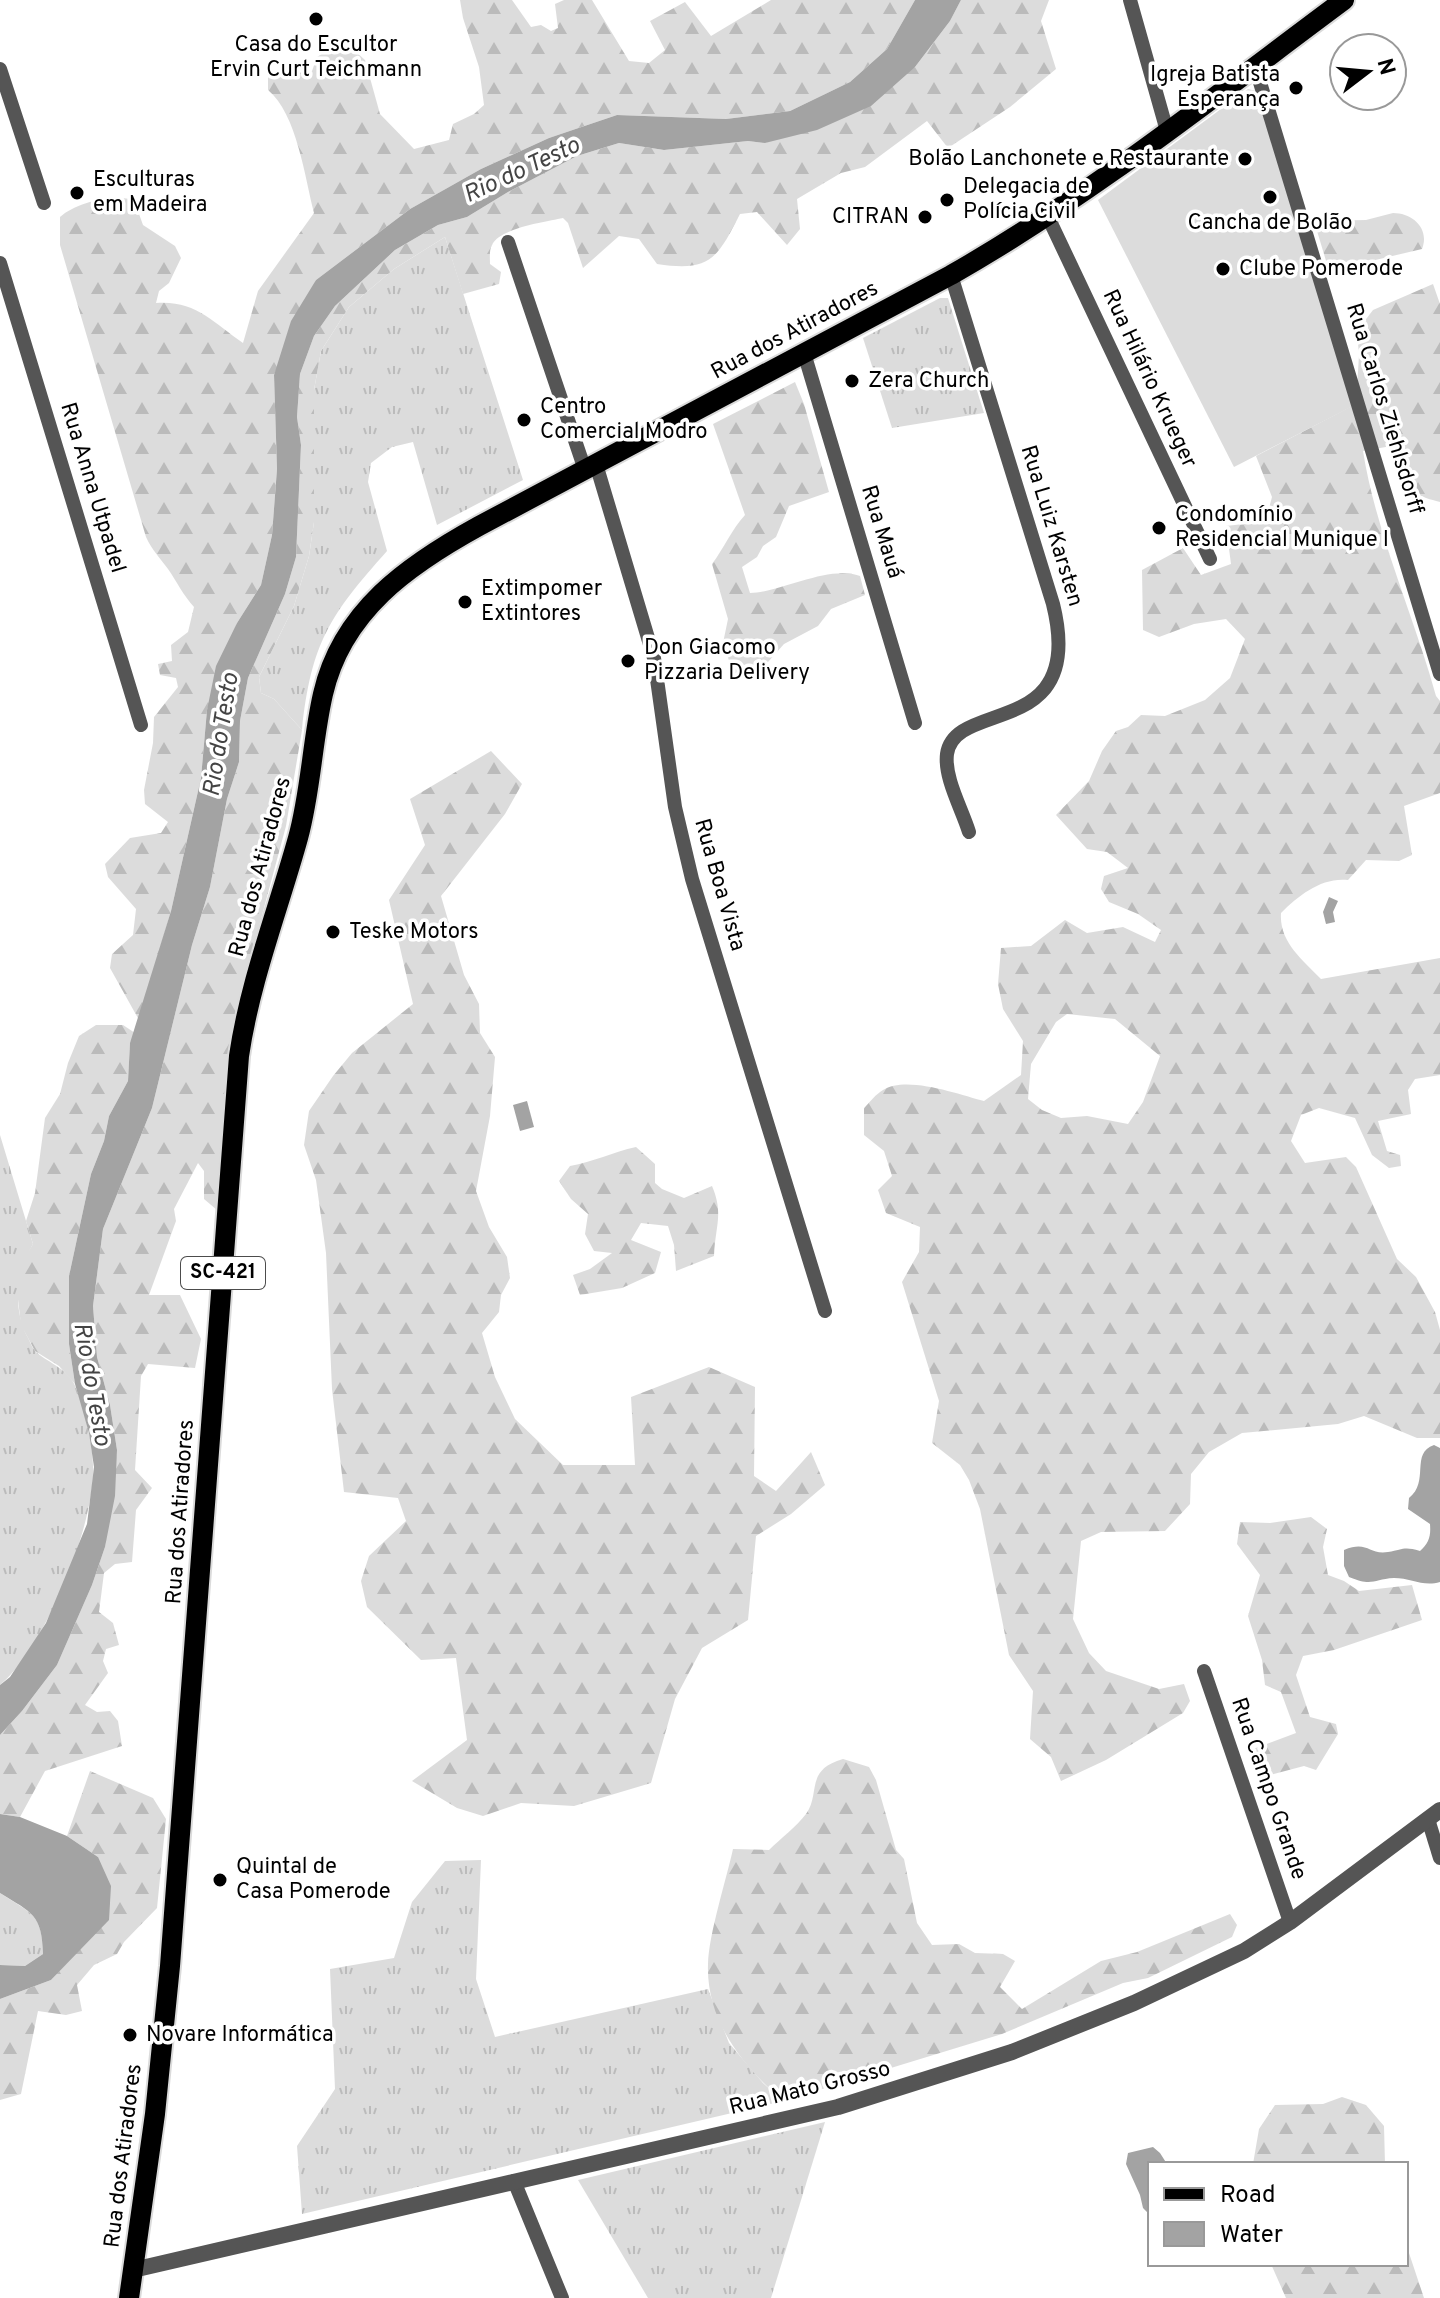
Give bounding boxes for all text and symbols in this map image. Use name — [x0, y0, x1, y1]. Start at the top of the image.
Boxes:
marker: Casa do Escultor Ervin Curt Teichmann — [307, 10, 325, 28]
place label: Casa do Escultor Ervin Curt Teichmann — [210, 32, 422, 84]
north arrow — [1328, 32, 1408, 112]
text: N — [1370, 56, 1400, 78]
place label: Igreja Batista Esperança — [1150, 62, 1280, 114]
marker: Igreja Batista Esperança — [1287, 79, 1305, 97]
water label: Rio do Testo — [459, 131, 585, 211]
place label: Bolão Lanchonete e Restaurante — [908, 146, 1229, 173]
marker: Bolão Lanchonete e Restaurante — [1236, 150, 1254, 168]
place label: Esculturas em Madeira — [93, 167, 207, 219]
place label: Delegacia de Polícia Civil — [963, 174, 1090, 226]
marker: Esculturas em Madeira — [68, 184, 86, 202]
marker: Cancha de Bolão — [1261, 188, 1279, 206]
marker: Delegacia de Polícia Civil — [938, 191, 956, 209]
place label: CITRAN — [832, 204, 909, 231]
marker: CITRAN — [916, 208, 934, 226]
place label: Cancha de Bolão — [1188, 210, 1352, 237]
place label: Clube Pomerode — [1239, 256, 1403, 283]
marker: Clube Pomerode — [1214, 260, 1232, 278]
street label: Rua dos Atiradores — [707, 276, 883, 386]
street label: Rua Hilário Krueger — [1096, 286, 1202, 473]
street label: Rua Carlos Ziehlsdorff — [1339, 300, 1429, 518]
place label: Zera Church — [868, 368, 989, 395]
marker: Zera Church — [843, 372, 861, 390]
place label: Centro Comercial Modro — [540, 394, 708, 446]
street label: Rua Anna Utpadel — [53, 400, 131, 576]
marker: Centro Comercial Modro — [515, 411, 533, 429]
street label: Rua Luiz Karsten — [1014, 442, 1088, 610]
street label: Rua Mauá — [854, 482, 908, 582]
place label: Condomínio Residencial Munique I — [1175, 502, 1389, 554]
marker: Condomínio Residencial Munique I — [1150, 519, 1168, 537]
place label: Extimpomer Extintores — [481, 576, 603, 628]
marker: Extimpomer Extintores — [456, 593, 474, 611]
place label: Don Giacomo Pizzaria Delivery — [644, 635, 810, 687]
marker: Don Giacomo Pizzaria Delivery — [619, 652, 637, 670]
water label: Rio do Testo — [197, 671, 247, 799]
street label: Rua dos Atiradores — [224, 774, 298, 960]
street label: Rua Boa Vista — [687, 816, 751, 954]
place label: Teske Motors — [349, 919, 479, 946]
marker: Teske Motors — [324, 923, 342, 941]
road number: SC-421 — [181, 1257, 265, 1289]
water label: Rio do Testo — [65, 1320, 117, 1448]
street label: Rua dos Atiradores — [161, 1419, 201, 1605]
street label: Rua Campo Grande — [1224, 1694, 1312, 1884]
place label: Quintal de Casa Pomerode — [236, 1854, 391, 1906]
marker: Quintal de Casa Pomerode — [211, 1871, 229, 1889]
place label: Novare Informática — [146, 2022, 333, 2049]
marker: Novare Informática — [121, 2026, 139, 2044]
street label: Rua Mato Grosso — [727, 2056, 893, 2122]
street label: Rua dos Atiradores — [99, 2062, 149, 2250]
legend — [1148, 2162, 1408, 2266]
text: Road — [1220, 2181, 1276, 2211]
text: Water — [1220, 2221, 1283, 2251]

